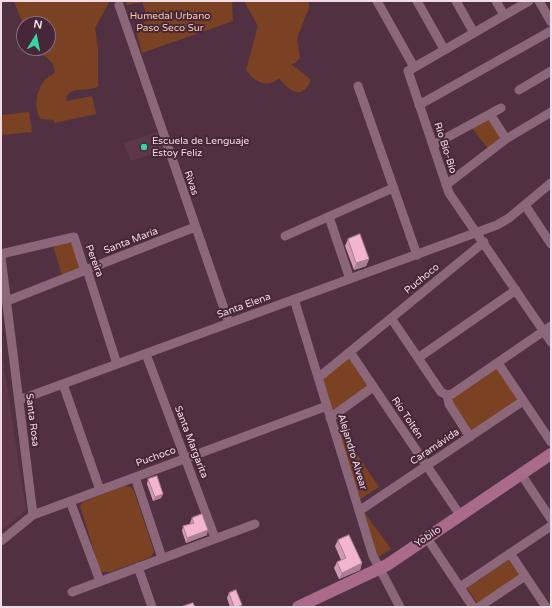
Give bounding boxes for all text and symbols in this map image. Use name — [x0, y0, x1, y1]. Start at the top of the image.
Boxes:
park label: Humedal Urbano Paso Seco Sur — [130, 10, 210, 34]
north arrow — [16, 16, 56, 56]
text: N — [33, 18, 43, 32]
street label: Río Bío-Bío — [431, 121, 459, 175]
place label: Escuela de Lenguaje Estoy Feliz — [152, 135, 249, 158]
marker: Escuela de Lenguaje Estoy Feliz — [139, 142, 149, 152]
street label: Rivas — [181, 169, 201, 197]
street label: Santa María — [102, 225, 160, 257]
street label: Pereira — [82, 243, 106, 279]
street label: Puchoco — [402, 261, 442, 297]
street label: Santa Elena — [216, 291, 272, 321]
street label: Santa Rosa — [23, 393, 41, 447]
street label: Río Toltén — [389, 395, 425, 441]
street label: Santa Margarita — [172, 404, 210, 480]
street label: Alejandro Alvear — [335, 413, 369, 491]
street label: Caramávida — [408, 426, 462, 468]
street label: Puchoco — [134, 444, 178, 470]
street label: Yobilo — [413, 524, 443, 550]

